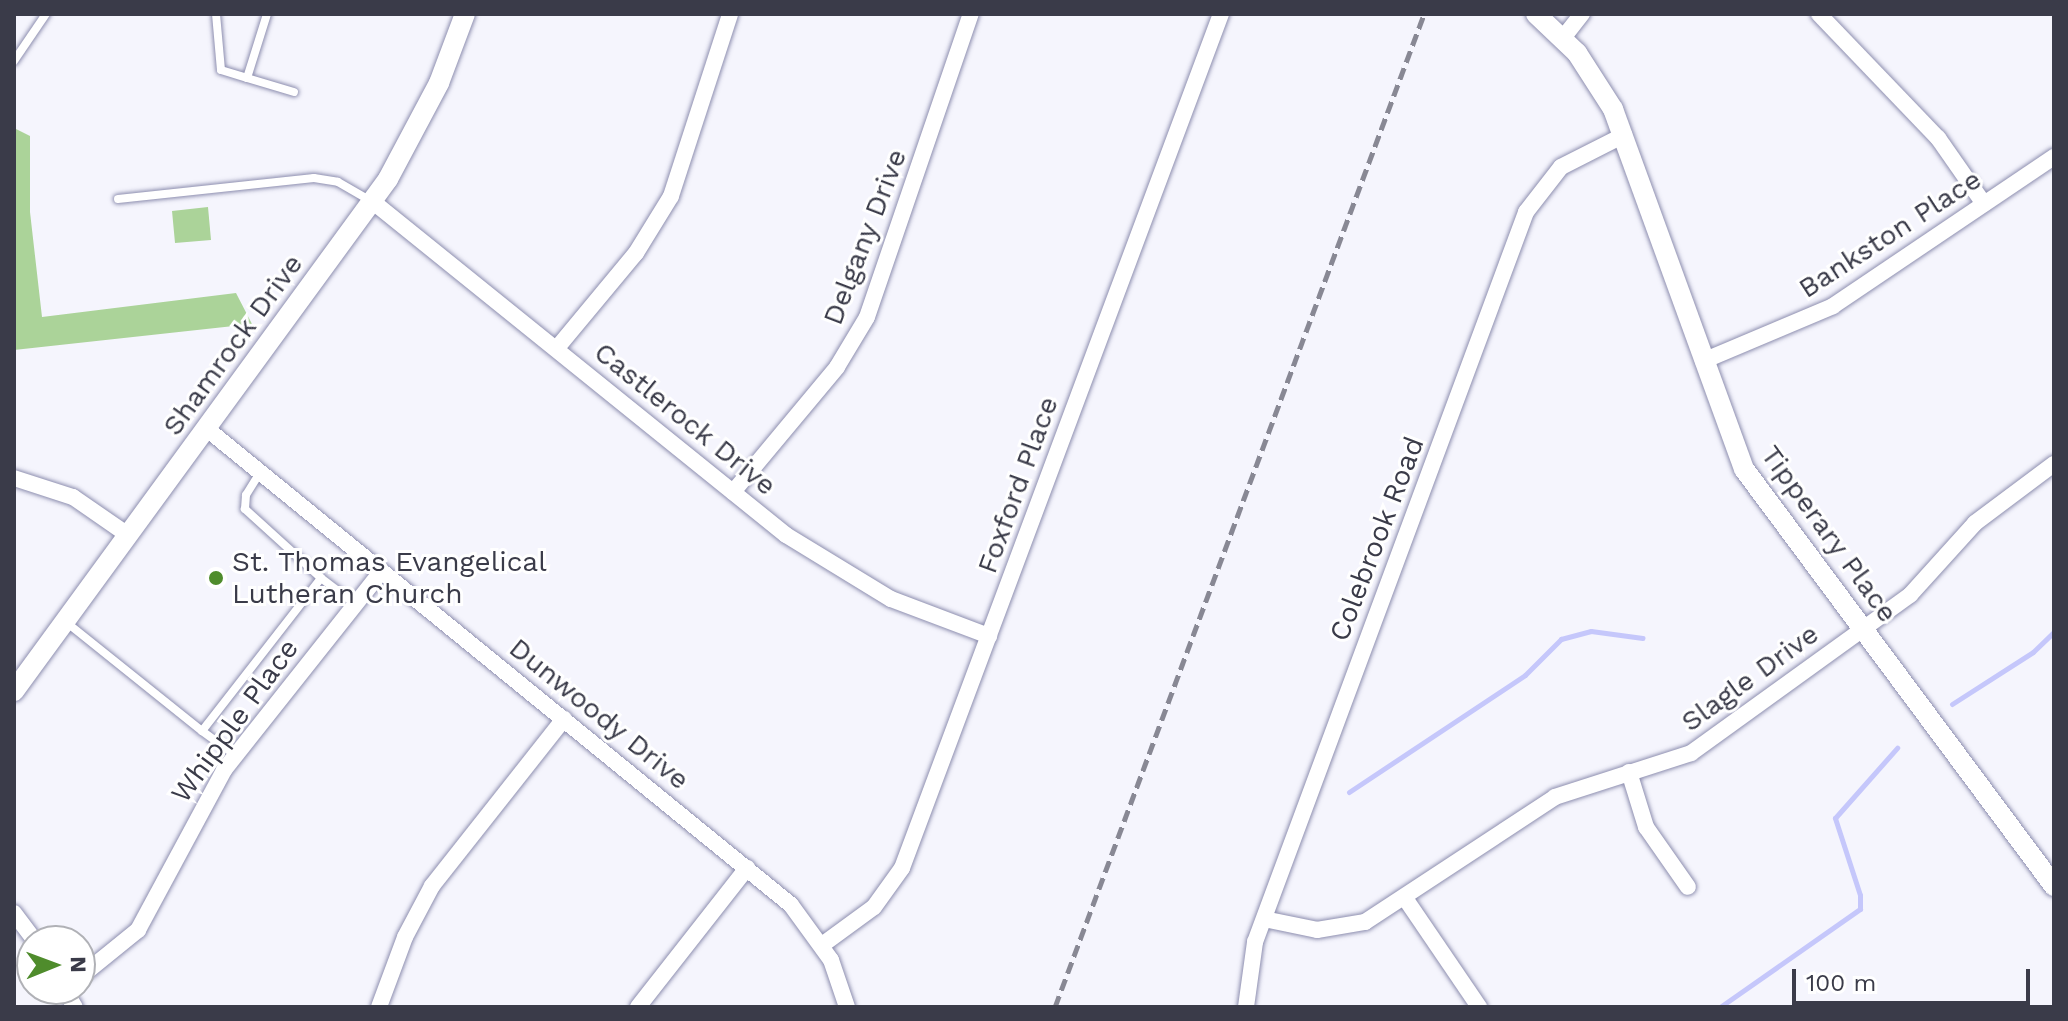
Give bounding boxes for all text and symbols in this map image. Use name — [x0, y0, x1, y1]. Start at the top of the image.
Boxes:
street label: Delgany Drive — [816, 144, 914, 330]
street label: Bankston Place — [1793, 163, 1987, 305]
street label: Shamrock Drive — [156, 248, 310, 442]
street label: Castlerock Drive — [587, 335, 783, 503]
street label: Foxford Place — [970, 392, 1066, 578]
street label: Colebrook Road — [1322, 432, 1432, 646]
street label: Tipperary Place — [1753, 439, 1905, 629]
place label: St. Thomas Evangelical Lutheran Church — [232, 545, 548, 611]
marker: St. Thomas Evangelical Lutheran Church — [207, 569, 225, 587]
street label: Slagle Drive — [1675, 617, 1825, 739]
street label: Dunwoody Drive — [502, 631, 696, 797]
street label: Whipple Place — [164, 632, 306, 810]
north arrow — [16, 925, 96, 1005]
scale bar — [1796, 953, 2034, 1003]
text: N — [66, 956, 91, 973]
text: 100 m — [1806, 969, 1876, 997]

